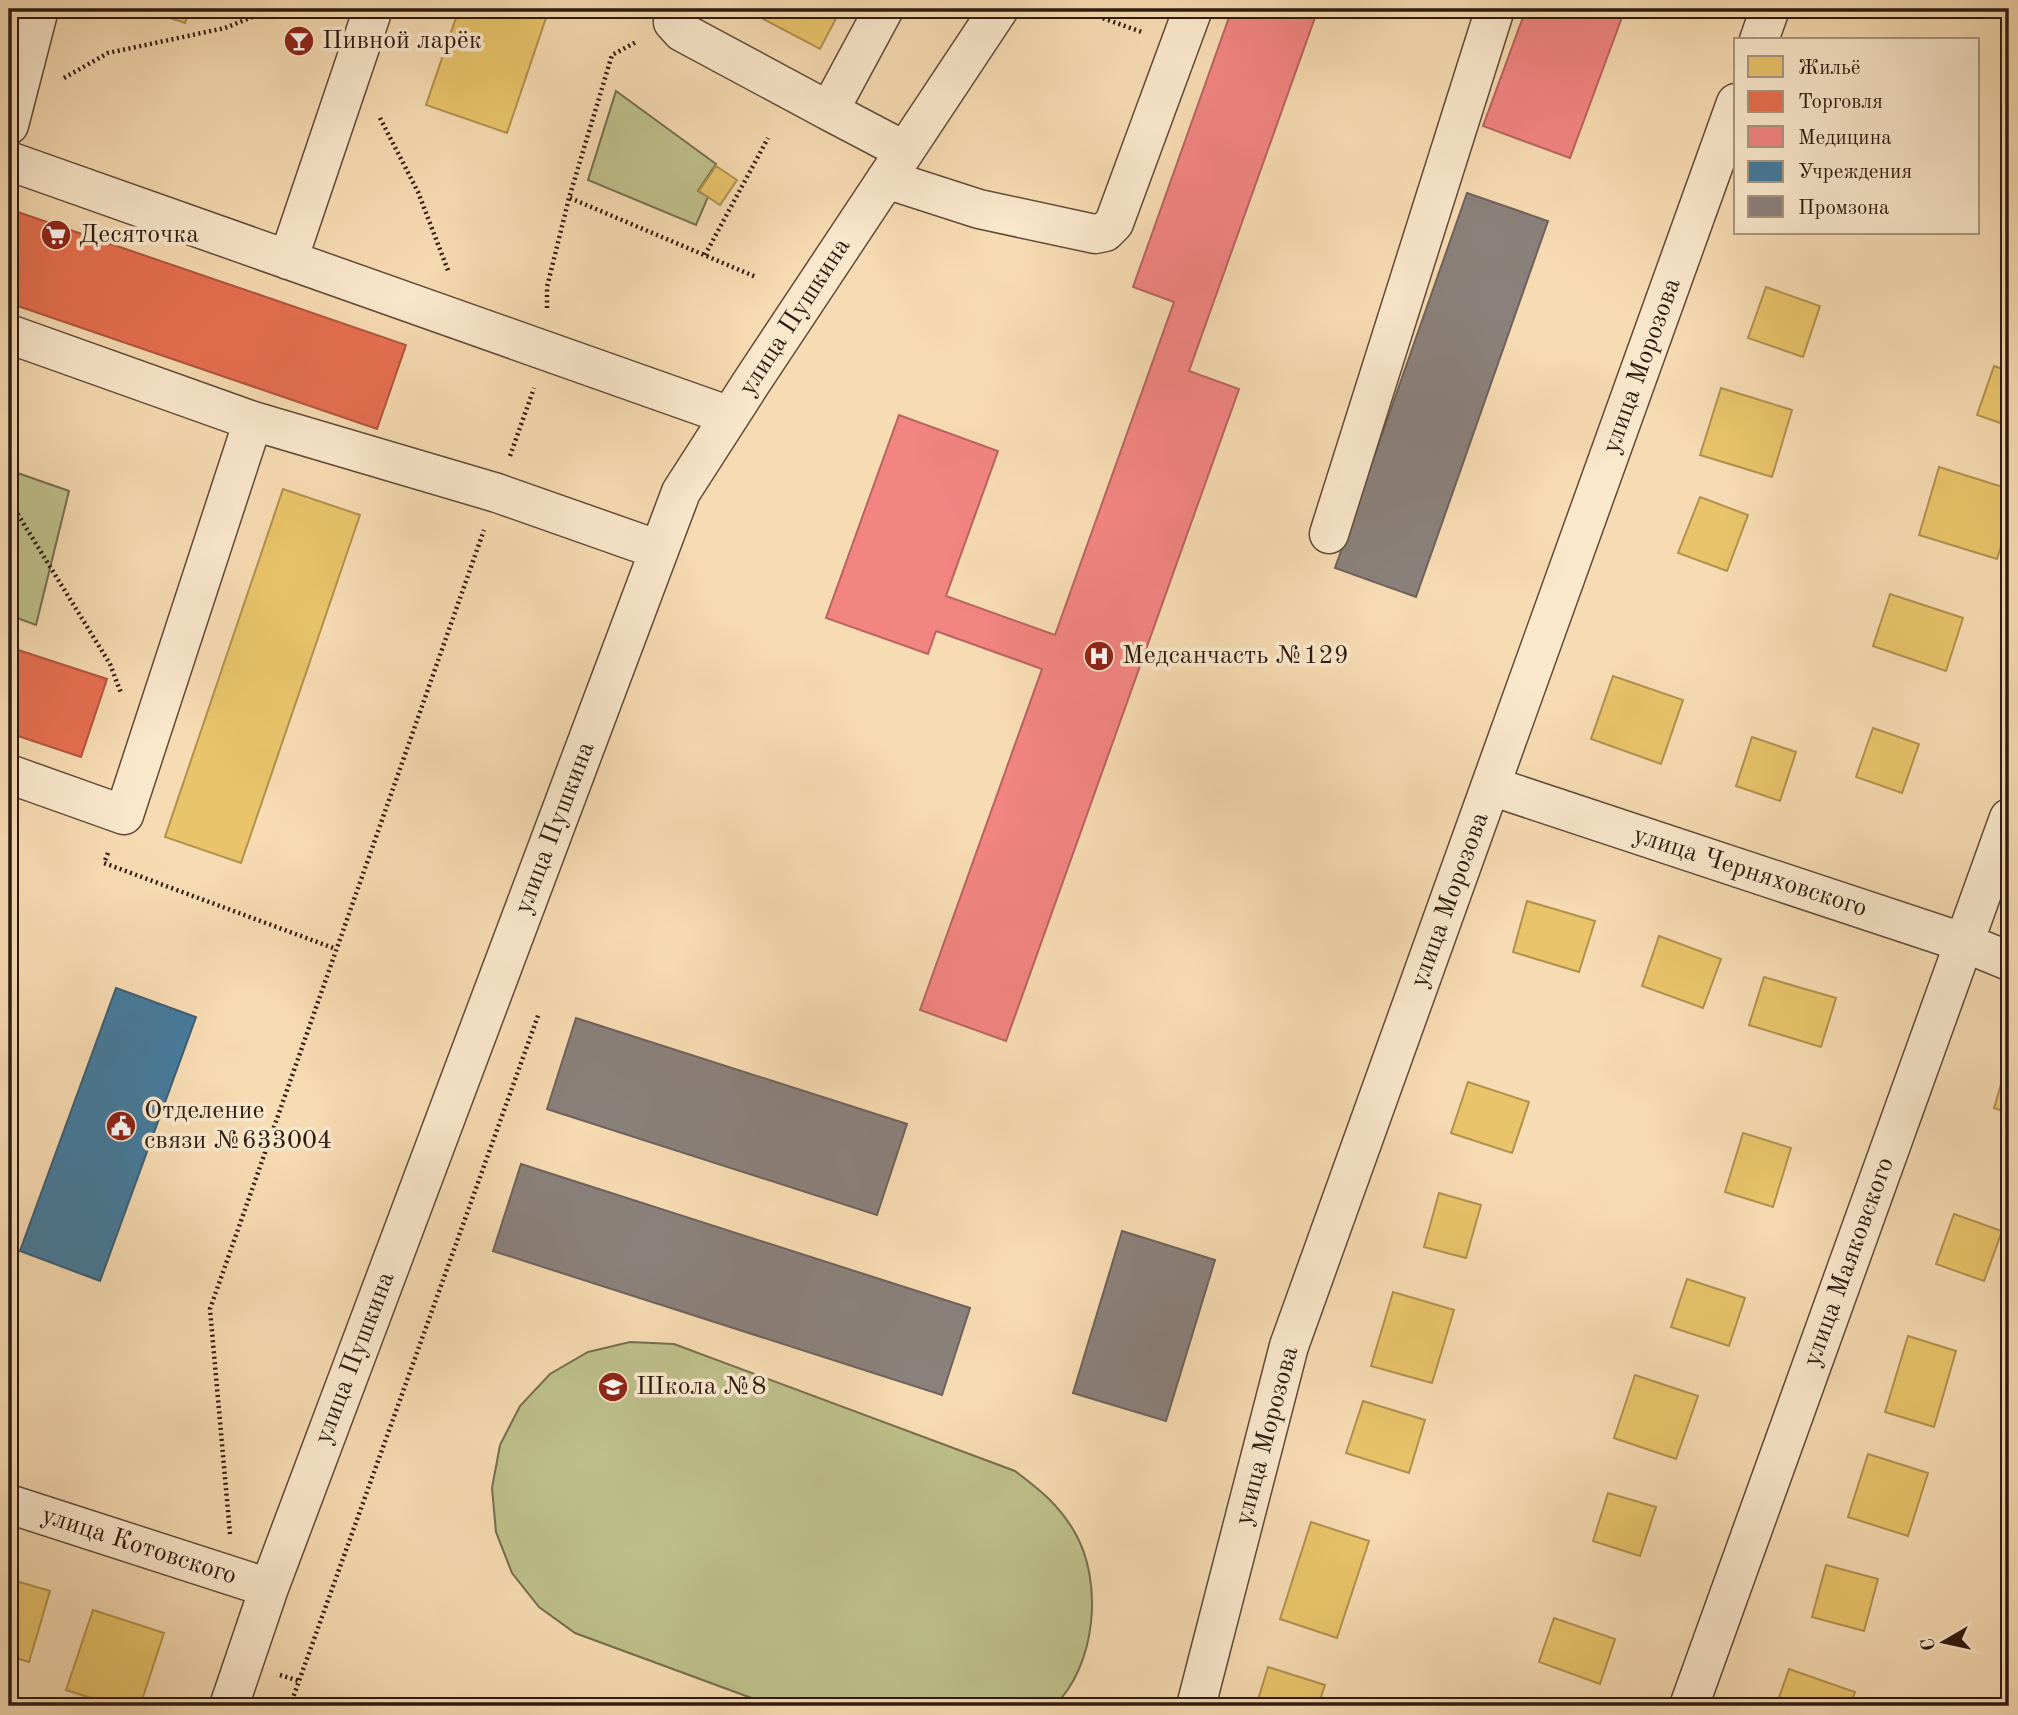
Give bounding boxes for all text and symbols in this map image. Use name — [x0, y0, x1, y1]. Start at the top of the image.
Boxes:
bar icon: Пивной ларёк — [282, 24, 316, 58]
place label: Пивной ларёк — [322, 28, 482, 54]
legend — [1734, 38, 1980, 234]
text: Жильё — [1798, 58, 1861, 79]
text: Торговля — [1798, 92, 1883, 113]
text: Медицина — [1798, 128, 1892, 149]
text: Учреждения — [1798, 162, 1912, 183]
text: Промзона — [1798, 198, 1889, 219]
supermarket icon: Десяточка — [39, 218, 73, 252]
place label: Десяточка — [79, 222, 199, 248]
street label: улица Пушкина — [735, 233, 856, 400]
street label: улица Морозова — [1598, 275, 1686, 457]
hospital icon: Медсанчасть №129 — [1082, 639, 1116, 673]
place label: Медсанчасть №129 — [1122, 643, 1349, 669]
street label: улица Пушкина — [510, 738, 600, 918]
street label: улица Морозова — [1406, 809, 1494, 991]
street label: улица Черняховского — [1630, 822, 1870, 922]
place label: Отделение связи №633004 — [144, 1098, 332, 1154]
public building icon: Отделение связи №633004 — [104, 1109, 138, 1143]
street label: улица Маяковского — [1799, 1154, 1899, 1370]
street label: улица Пушкина — [310, 1268, 400, 1448]
street label: улица Морозова — [1231, 1343, 1303, 1528]
school or university icon: Школа №8 — [596, 1370, 630, 1404]
place label: Школа №8 — [636, 1374, 767, 1400]
street label: улица Котовского — [38, 1502, 240, 1590]
north arrow — [1910, 1606, 1980, 1676]
text: С — [1919, 1637, 1940, 1652]

